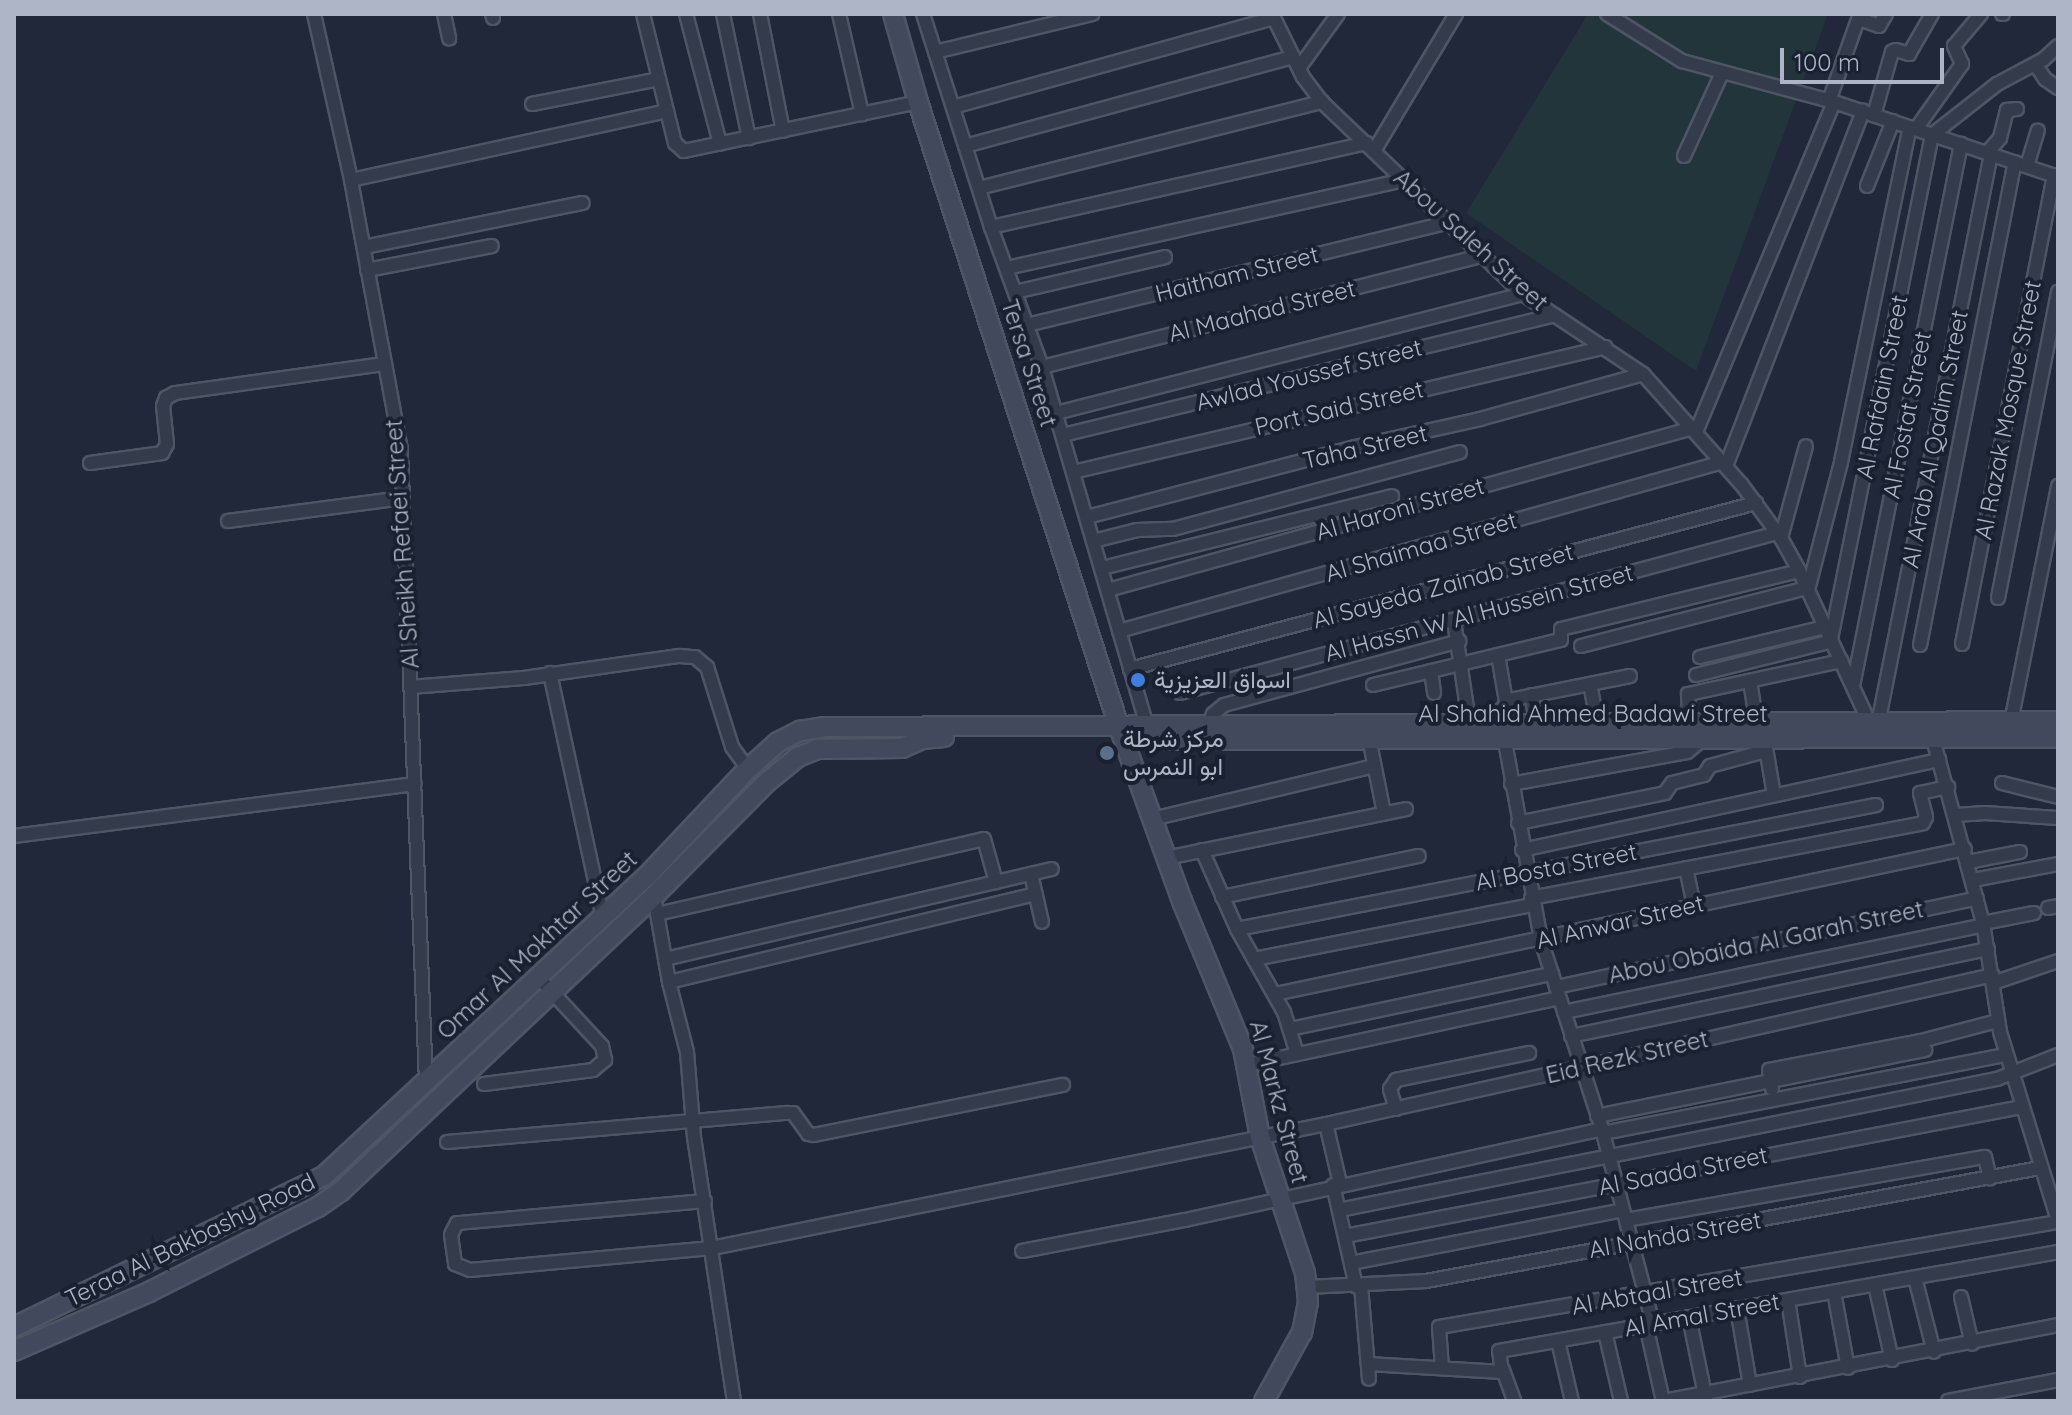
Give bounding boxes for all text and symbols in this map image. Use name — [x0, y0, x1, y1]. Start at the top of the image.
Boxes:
scale bar — [1784, 32, 1948, 82]
text: 100 m — [1794, 47, 1860, 77]
street label: Abou Saleh Street — [1388, 163, 1554, 317]
street label: Haitham Street — [1152, 240, 1322, 308]
street label: Al Maahad Street — [1166, 274, 1358, 348]
street label: Al Razak Mosque Street — [1969, 278, 2047, 542]
street label: Al Rafdain Street — [1850, 293, 1914, 481]
street label: Tersa Street — [995, 296, 1063, 430]
street label: Al Arab Al Qadim Street — [1896, 308, 1974, 570]
street label: Al Fostat Street — [1877, 329, 1937, 501]
street label: Awlad Youssef Street — [1193, 333, 1425, 417]
street label: Port Said Street — [1252, 375, 1426, 441]
street label: Al Sheikh Refaei Street — [379, 418, 425, 670]
street label: Taha Street — [1300, 419, 1430, 475]
street label: Al Haroni Street — [1313, 471, 1487, 547]
street label: Al Shaimaa Street — [1322, 506, 1520, 588]
street label: Al Sayeda Zainab Street — [1310, 537, 1576, 635]
street label: Al Hassn W Al Hussein Street — [1322, 558, 1636, 668]
place label: اسواق العزيزية — [1154, 666, 1291, 694]
marker: اسواق العزيزية — [1129, 671, 1147, 689]
street label: Al Shahid Ahmed Badawi Street — [1418, 700, 1768, 728]
place label: مركز شرطة ابو النمرس — [1123, 725, 1224, 781]
marker: مركز شرطة ابو النمرس — [1098, 744, 1116, 762]
street label: Al Bosta Street — [1473, 837, 1639, 897]
street label: Omar Al Mokhtar Street — [431, 845, 643, 1045]
street label: Al Anwar Street — [1533, 889, 1707, 955]
street label: Abou Obaida Al Garah Street — [1606, 894, 1926, 990]
street label: Al Markz Street — [1243, 1017, 1315, 1187]
street label: Eid Rezk Street — [1543, 1024, 1711, 1090]
street label: Al Saada Street — [1596, 1140, 1770, 1202]
street label: Teraa Al Bakbashy Road — [61, 1167, 319, 1313]
street label: Al Nahda Street — [1587, 1206, 1763, 1264]
street label: Al Abtaal Street — [1569, 1263, 1745, 1321]
street label: Al Amal Street — [1622, 1287, 1782, 1343]

